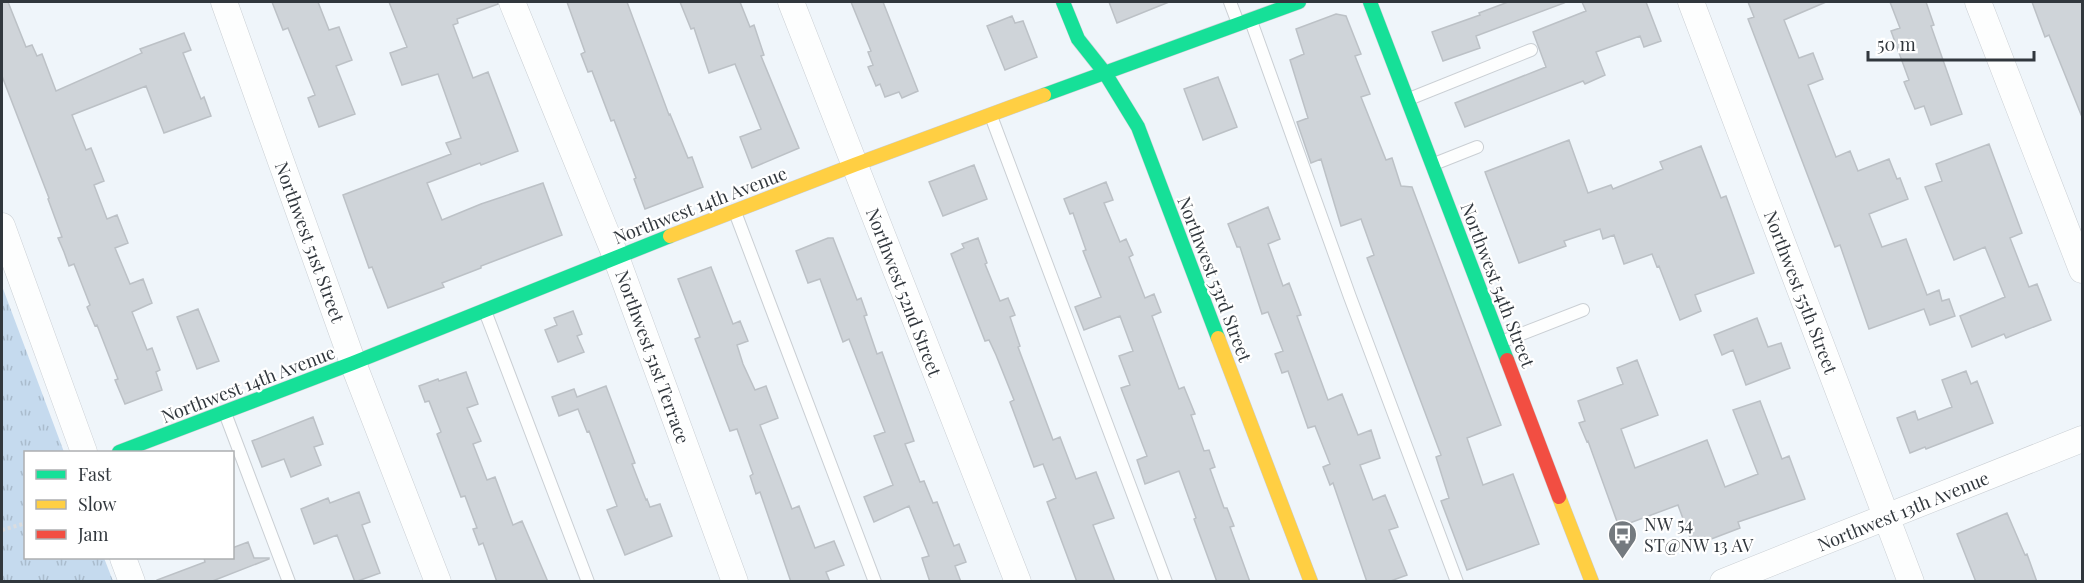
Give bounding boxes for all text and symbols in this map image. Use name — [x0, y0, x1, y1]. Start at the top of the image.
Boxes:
scale bar — [1868, 24, 2034, 62]
text: 50 m — [1877, 32, 1916, 56]
street label: Northwest 51st Street — [270, 158, 350, 326]
street label: Northwest 14th Avenue — [610, 161, 790, 249]
street label: Northwest 53rd Street — [1172, 193, 1258, 366]
street label: Northwest 54th Street — [1456, 199, 1541, 371]
street label: Northwest 52nd Street — [861, 204, 947, 380]
street label: Northwest 55th Street — [1759, 207, 1843, 378]
street label: Northwest 51st Terrace — [610, 267, 696, 447]
street label: Northwest 14th Avenue — [158, 340, 338, 428]
legend — [24, 451, 234, 559]
text: Fast — [78, 462, 112, 486]
street label: Northwest 13th Avenue — [1814, 466, 1992, 556]
text: Slow — [78, 492, 116, 516]
place label: NW 54 ST@NW 13 AV — [1644, 512, 1754, 557]
bus stop icon: NW 54 ST@NW 13 AV — [1607, 518, 1639, 560]
text: Jam — [77, 522, 108, 546]

